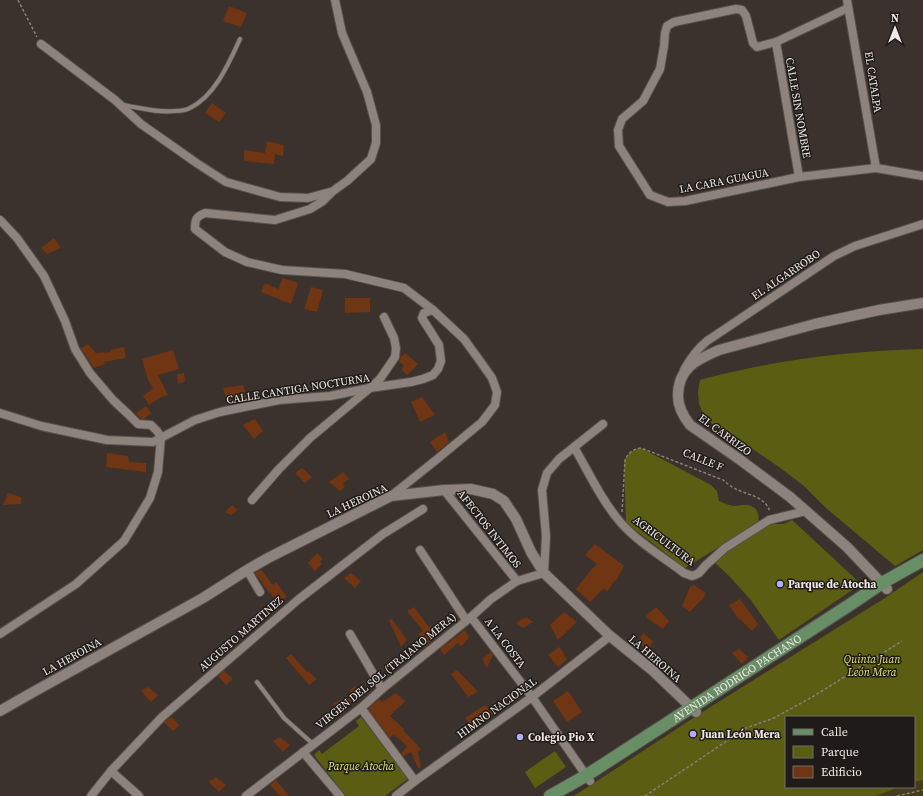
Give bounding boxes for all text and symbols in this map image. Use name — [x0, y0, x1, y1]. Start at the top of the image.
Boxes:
north arrow — [875, 8, 915, 48]
text: N — [891, 11, 899, 26]
street label: EL CATALPA — [861, 50, 885, 114]
street label: CALLE SIN NOMBRE — [782, 56, 814, 160]
street label: LA CARA GUAGUA — [678, 165, 771, 197]
street label: EL ALGARROBO — [749, 246, 824, 304]
street label: CALLE CANTIGA NOCTURNA — [225, 370, 371, 408]
street label: EL CARRIZO — [695, 411, 755, 459]
street label: CALLE F — [681, 445, 726, 475]
street label: LA HEROINA — [324, 480, 390, 522]
street label: AFECTOS INTIMOS — [454, 487, 525, 572]
street label: AGRICULTURA — [630, 513, 699, 570]
place label: Parque de Atocha — [788, 577, 876, 592]
marker: Parque de Atocha — [775, 579, 785, 589]
street label: AUGUSTO MARTINEZ — [196, 593, 286, 675]
street label: VIRGEN DEL SOL (TRAJANO MERA) — [313, 609, 459, 733]
street label: A LA COSTA — [481, 615, 529, 672]
street label: AVENIDA RODRIGO PACHANO — [669, 630, 805, 725]
street label: LA HEROINA — [625, 632, 685, 687]
street label: LA HEROINA — [40, 634, 105, 679]
park label: Quinta Juan León Mera — [844, 652, 901, 680]
street label: HIMNO NACIONAL — [454, 674, 540, 742]
legend — [785, 716, 915, 788]
text: Calle — [821, 724, 848, 740]
place label: Juan León Mera — [700, 727, 780, 742]
marker: Juan León Mera — [688, 729, 698, 739]
place label: Colegio Pio X — [528, 730, 595, 745]
marker: Colegio Pio X — [515, 732, 525, 742]
text: Parque — [821, 744, 859, 760]
park label: Parque Atocha — [327, 759, 394, 774]
text: Edificio — [821, 764, 862, 780]

